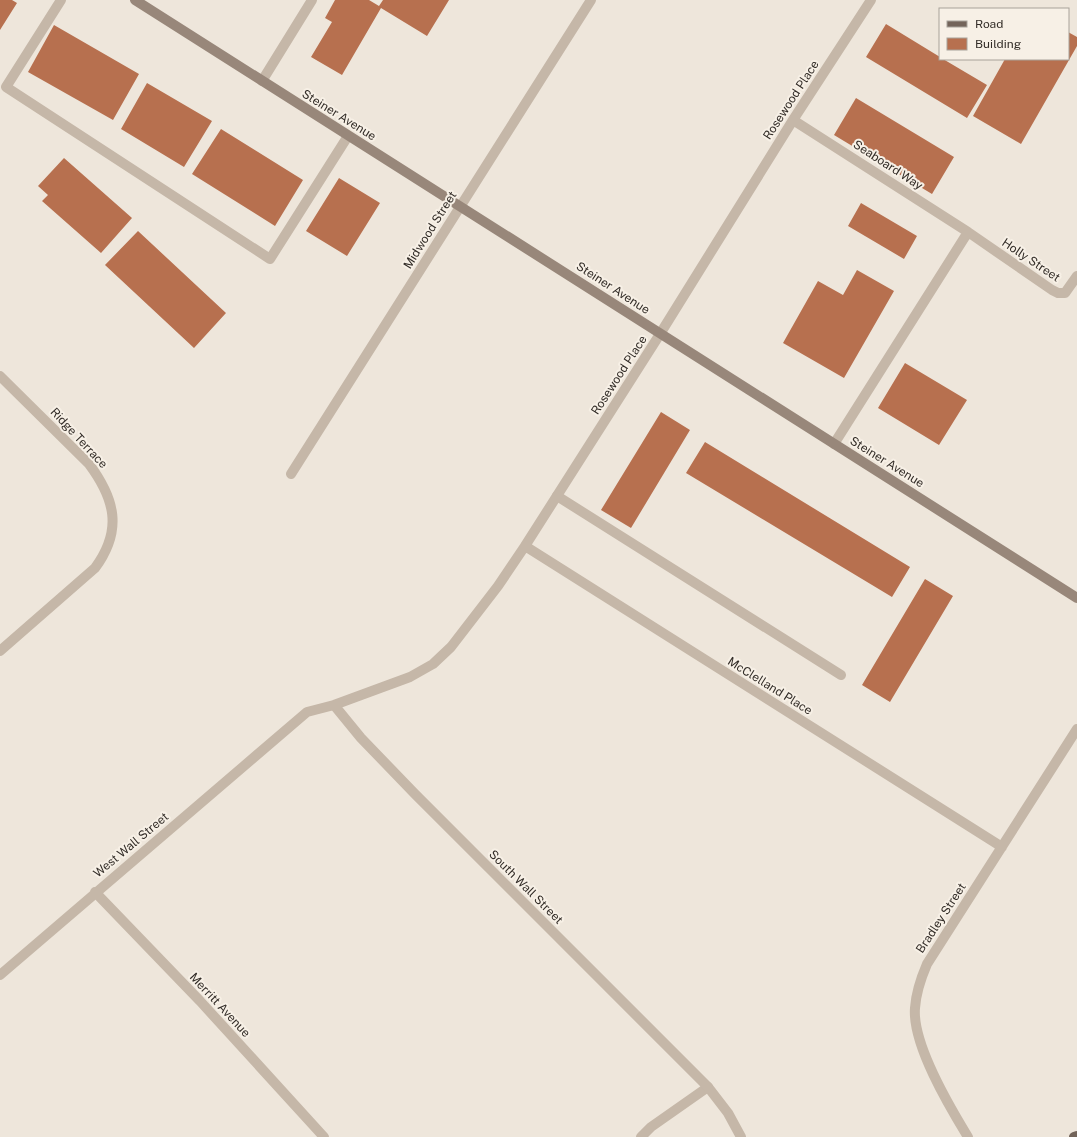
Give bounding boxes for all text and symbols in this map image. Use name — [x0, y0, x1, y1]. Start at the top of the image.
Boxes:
legend — [939, 8, 1069, 60]
text: Road — [975, 17, 1003, 31]
text: Building — [975, 37, 1021, 51]
street label: Rosewood Place — [760, 58, 822, 142]
street label: Steiner Avenue — [299, 87, 379, 143]
street label: Seaboard Way — [851, 137, 926, 193]
street label: Midwood Street — [401, 188, 460, 271]
street label: Holly Street — [999, 235, 1063, 285]
street label: Steiner Avenue — [574, 259, 652, 317]
street label: Rosewood Place — [588, 333, 650, 417]
street label: Ridge Terrace — [48, 405, 111, 471]
street label: Steiner Avenue — [847, 434, 927, 490]
street label: McClelland Place — [725, 654, 815, 718]
street label: West Wall Street — [91, 809, 172, 880]
street label: South Wall Street — [486, 847, 566, 927]
street label: Bradley Street — [913, 880, 969, 956]
street label: Merritt Avenue — [187, 970, 253, 1040]

